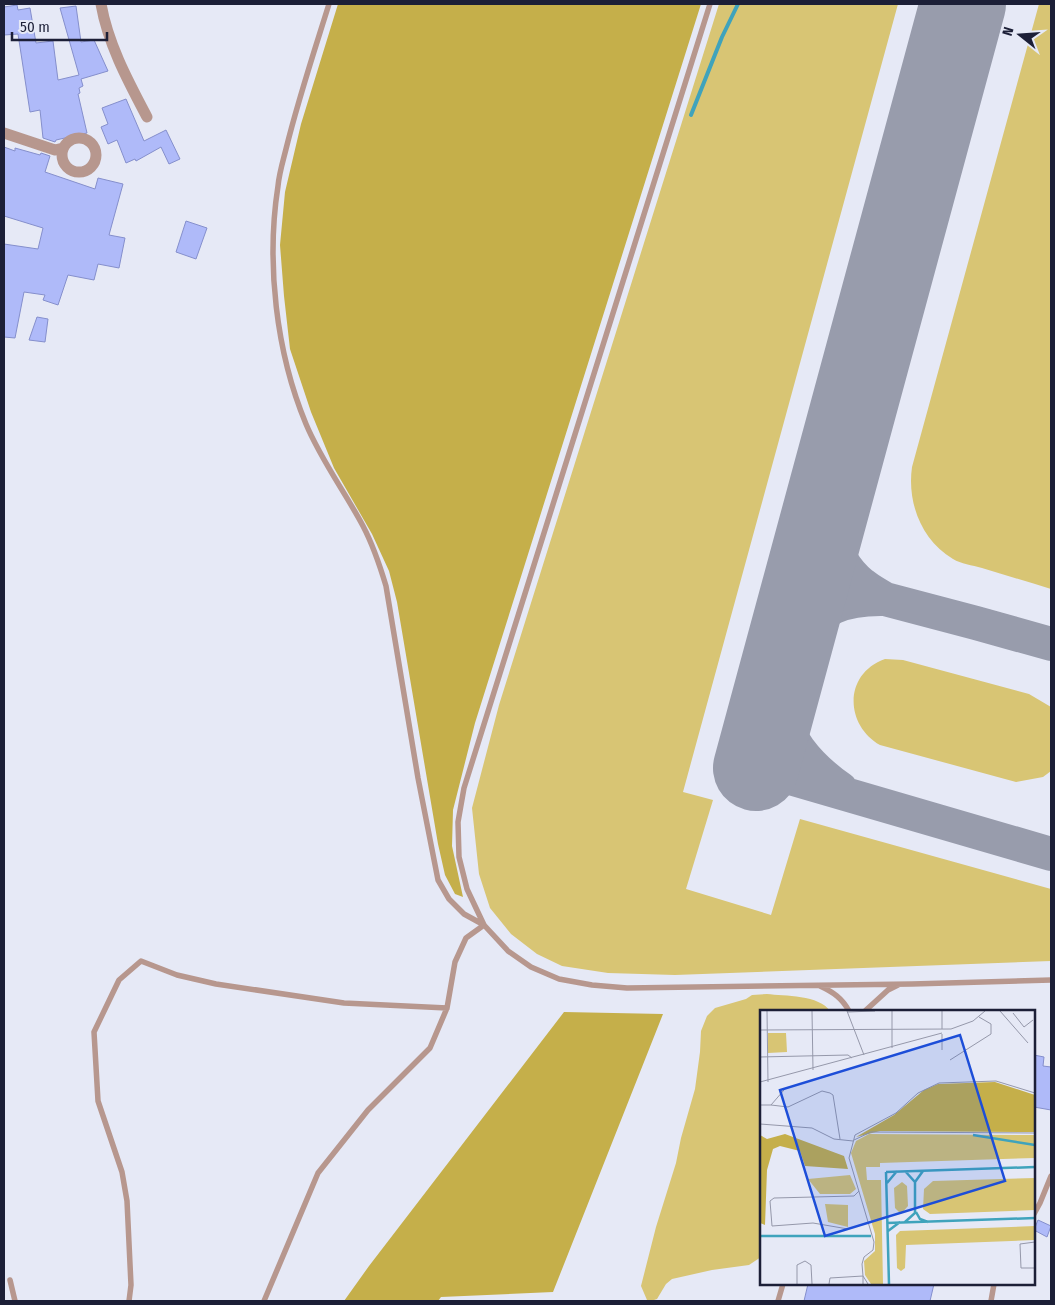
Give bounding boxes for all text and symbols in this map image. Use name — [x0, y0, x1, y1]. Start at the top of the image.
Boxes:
scale bar — [12, 10, 108, 42]
north arrow — [995, 10, 1045, 60]
text: 50 m — [20, 18, 50, 36]
text: N — [999, 25, 1017, 38]
inset map — [760, 1010, 1035, 1285]

